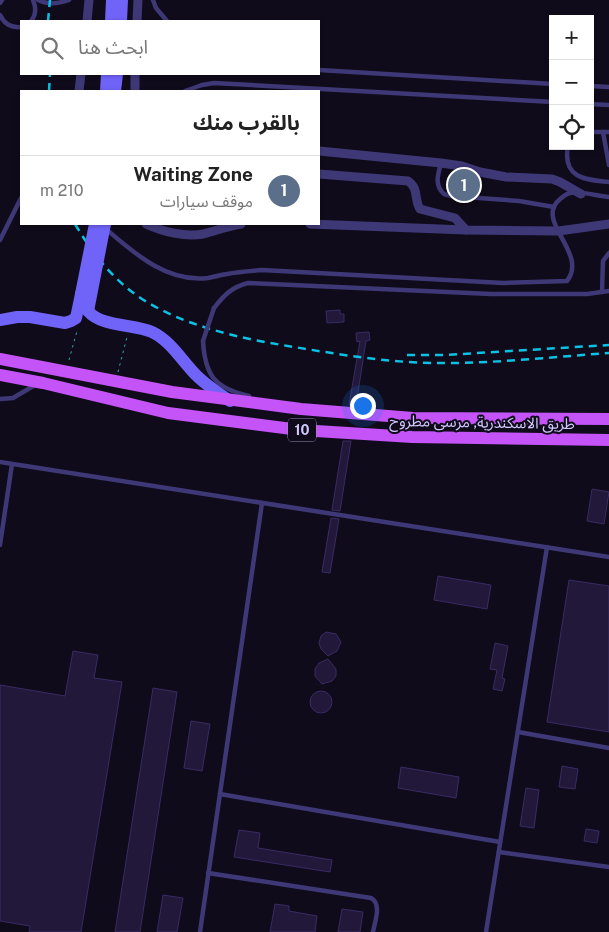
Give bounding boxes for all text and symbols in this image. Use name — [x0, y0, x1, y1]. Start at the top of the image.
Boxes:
map controls — [549, 15, 594, 150]
button: + — [549, 15, 594, 60]
search box — [20, 20, 320, 75]
icon: search — [38, 34, 66, 62]
text: ابحث هنا — [78, 36, 148, 58]
button: − — [549, 60, 594, 105]
button: locate — [549, 105, 594, 150]
text: بالقرب منك — [193, 110, 300, 135]
text: Waiting Zone — [134, 163, 253, 185]
pin: 1 — [448, 166, 480, 204]
text: 210 m — [40, 181, 84, 200]
text: 1 — [281, 181, 287, 200]
text: موقف سيارات — [160, 192, 253, 211]
your location — [350, 393, 376, 419]
street label: طريق الاسكندرية, مرسى مطروح — [389, 412, 575, 436]
road number: 10 — [288, 418, 316, 442]

